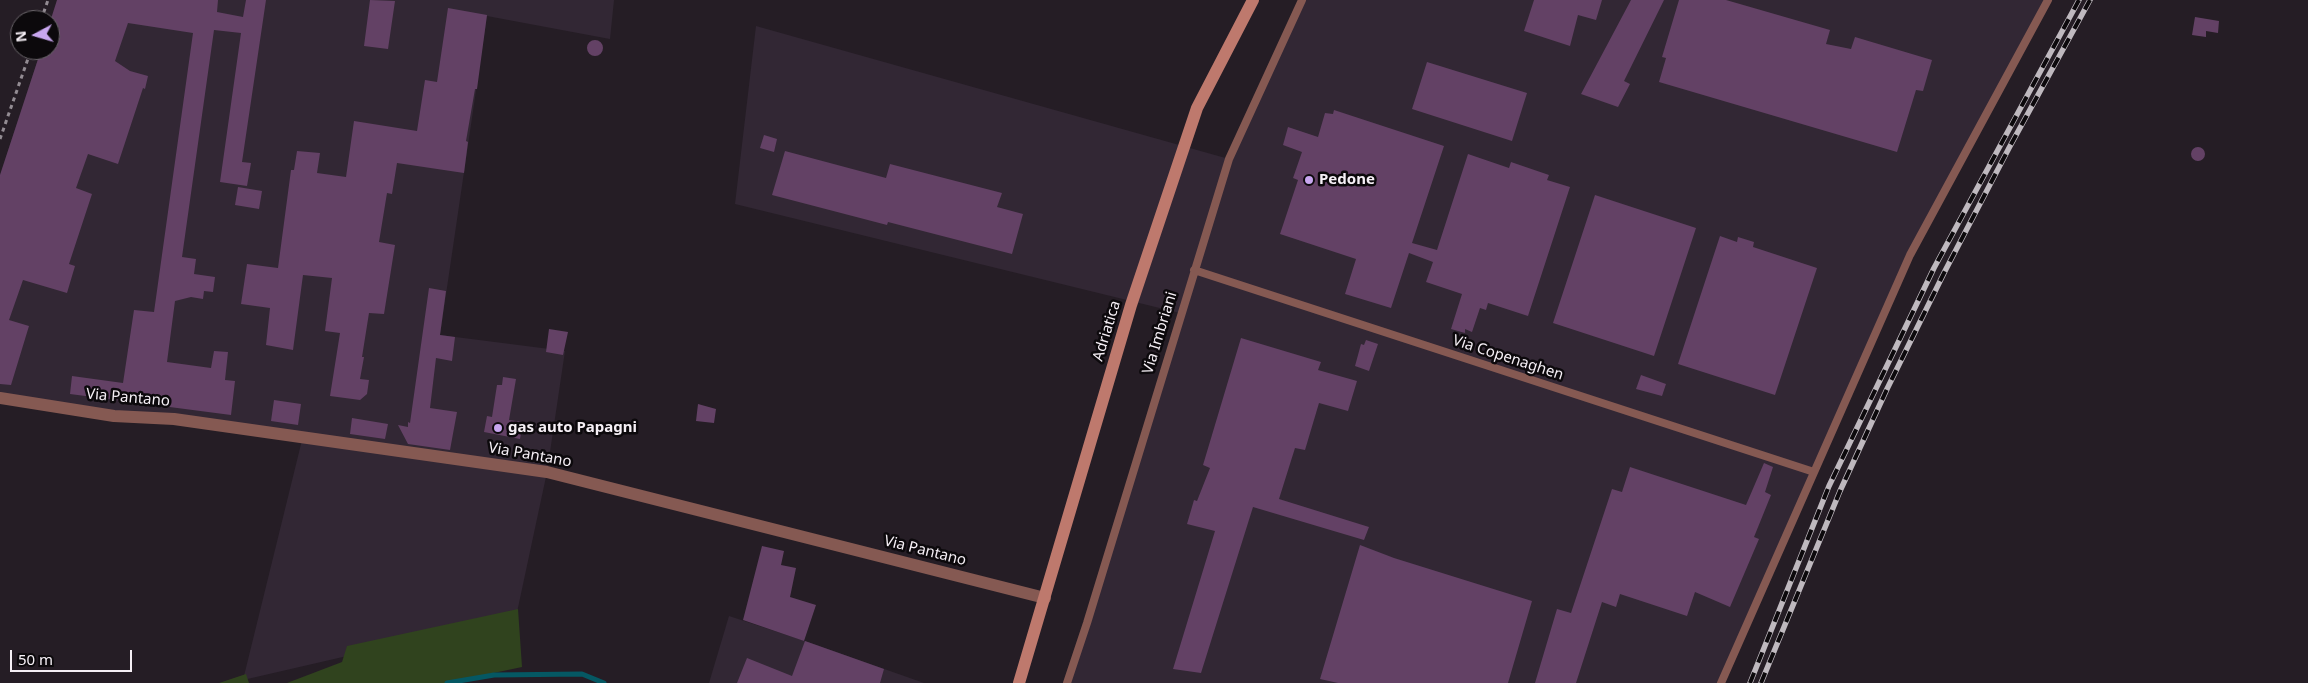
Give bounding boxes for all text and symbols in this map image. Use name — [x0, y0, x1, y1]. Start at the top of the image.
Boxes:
north arrow — [10, 10, 60, 60]
text: N — [11, 30, 31, 43]
place label: Pedone — [1319, 171, 1375, 189]
marker: Pedone — [1303, 174, 1315, 186]
street label: Via Imbriani — [1139, 290, 1181, 376]
street label: Adriatica — [1089, 299, 1125, 363]
street label: Via Copenaghen — [1450, 332, 1566, 384]
street label: Via Pantano — [85, 385, 171, 411]
place label: gas auto Papagni — [508, 419, 637, 437]
marker: gas auto Papagni — [492, 422, 504, 434]
street label: Via Pantano — [487, 439, 573, 471]
street label: Via Pantano — [882, 532, 968, 570]
scale bar — [12, 640, 135, 672]
text: 50 m — [18, 649, 53, 669]

